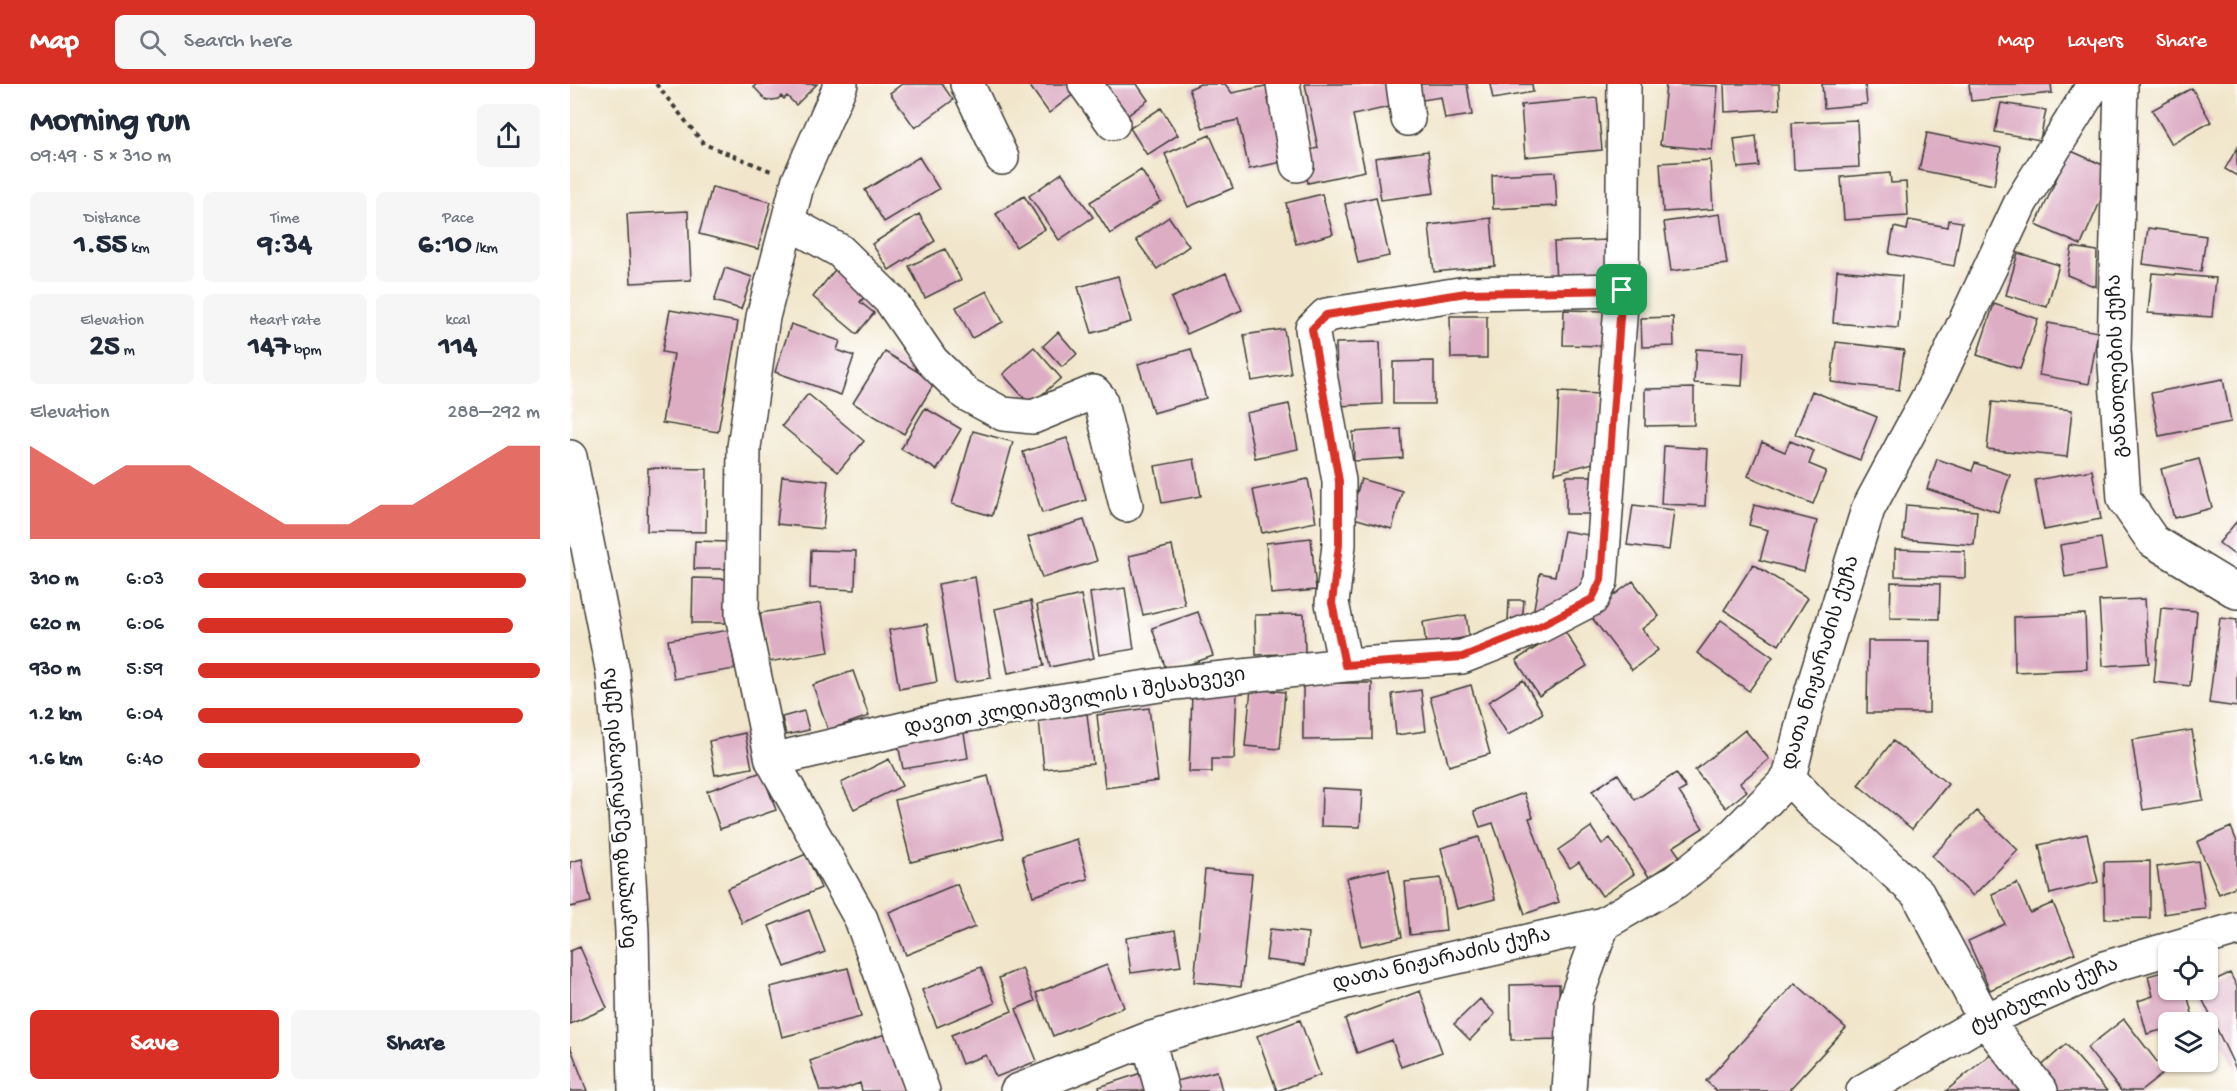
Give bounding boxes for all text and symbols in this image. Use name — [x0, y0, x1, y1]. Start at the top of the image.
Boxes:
search box — [115, 15, 535, 69]
text: Map — [30, 26, 79, 59]
icon: search — [136, 26, 169, 59]
text: Search here — [184, 29, 292, 55]
text: Map — [1998, 30, 2034, 55]
text: Layers — [2067, 30, 2123, 55]
text: Share — [2156, 30, 2207, 55]
text: Morning run — [30, 104, 190, 142]
button: share — [477, 104, 540, 167]
text: 09:49 · 5 × 310 m — [30, 146, 171, 169]
text: Distance — [84, 210, 140, 229]
text: Time — [270, 210, 300, 229]
text: Pace — [442, 210, 474, 229]
text: 1.55 — [74, 229, 127, 264]
text: 9:34 — [258, 229, 312, 264]
text: 6:10 — [418, 229, 472, 264]
text: km — [127, 240, 150, 259]
text: /km — [472, 240, 498, 259]
pin — [1596, 264, 1647, 315]
icon: arrive — [1605, 273, 1638, 306]
street label: განათლების ქუჩა — [2104, 274, 2134, 458]
text: Elevation — [80, 312, 144, 331]
text: Heart rate — [249, 312, 321, 331]
text: kcal — [446, 312, 470, 331]
text: 25 — [89, 331, 120, 366]
text: 147 — [248, 331, 290, 366]
text: 114 — [439, 331, 477, 366]
text: m — [120, 342, 135, 361]
text: bpm — [290, 342, 322, 361]
text: Elevation — [30, 402, 110, 425]
text: 288–292 m — [447, 402, 540, 425]
street label: დათა ნიჟარაძის ქუჩა — [1777, 553, 1866, 773]
text: 310 m — [30, 569, 79, 592]
text: 6:03 — [126, 569, 164, 592]
text: 620 m — [30, 614, 80, 637]
text: 6:06 — [126, 614, 164, 637]
text: 930 m — [30, 659, 81, 682]
text: 5:59 — [126, 659, 163, 682]
street label: დავით კლდიაშვილის I შესახვევი — [903, 665, 1247, 741]
street label: ნიკოლოზ ნეკრასოვის ქუჩა — [599, 666, 642, 950]
text: 1.2 km — [30, 704, 82, 727]
text: 6:04 — [126, 704, 163, 727]
text: 1.6 km — [30, 749, 82, 772]
text: 6:40 — [126, 749, 163, 772]
street label: დათა ნიჟარაძის ქუჩა — [1331, 924, 1553, 997]
map controls — [2158, 940, 2218, 1072]
button: locate — [2158, 940, 2218, 1000]
street label: ტყიბულის ქუჩა — [1967, 954, 2123, 1040]
button: Save — [30, 1010, 279, 1079]
button: Share — [291, 1010, 540, 1079]
button: layers — [2158, 1012, 2218, 1072]

